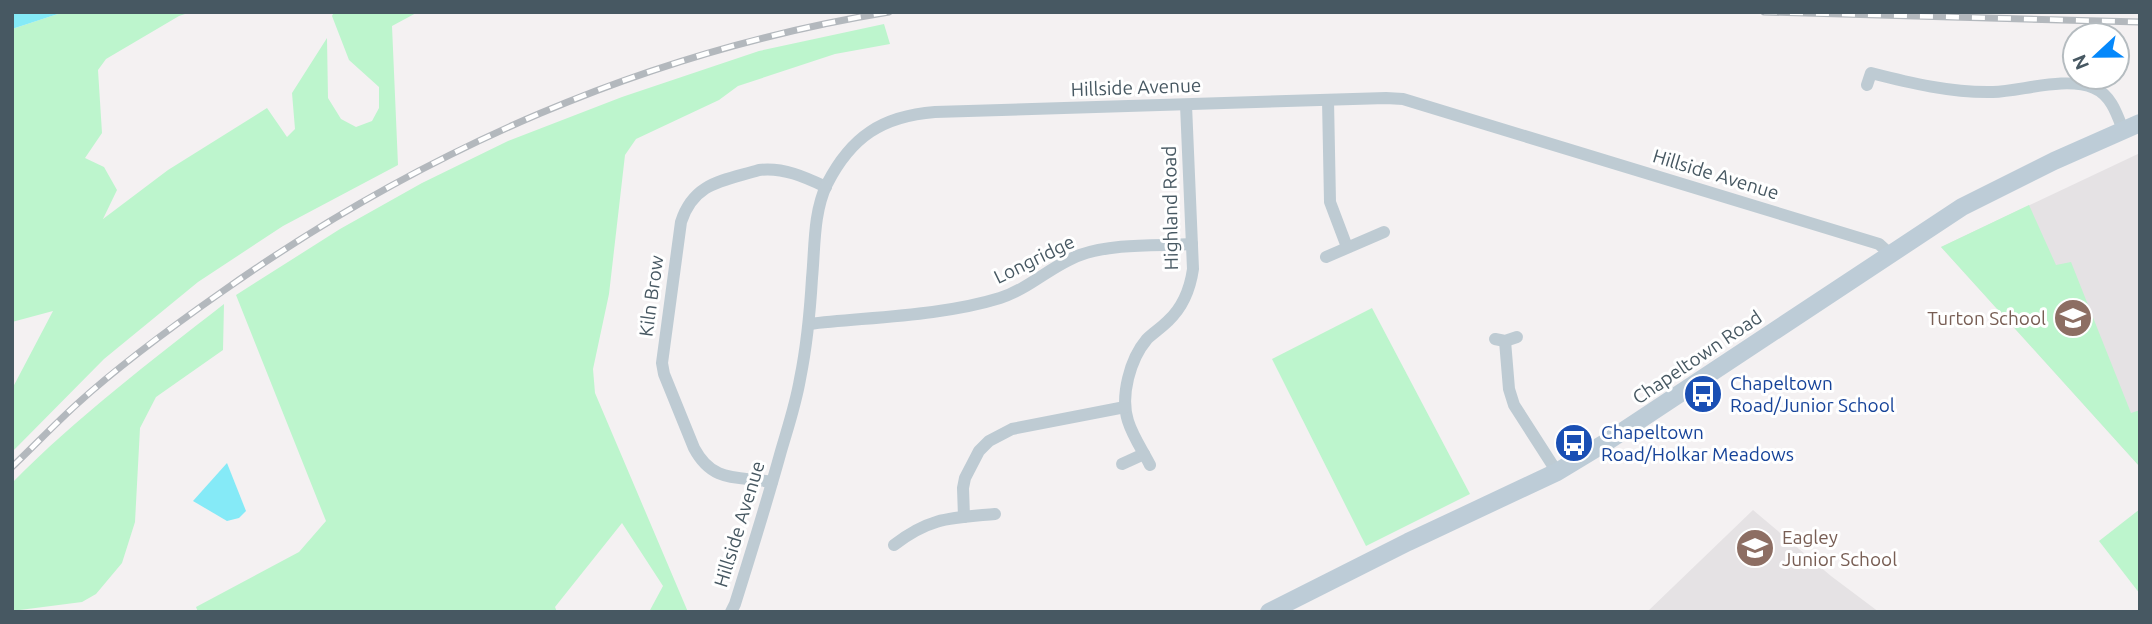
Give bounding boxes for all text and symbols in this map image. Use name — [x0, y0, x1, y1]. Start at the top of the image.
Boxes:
north arrow — [2061, 21, 2131, 91]
text: N — [2067, 52, 2093, 73]
street label: Hillside Avenue — [1070, 74, 1202, 100]
street label: Hillside Avenue — [1650, 144, 1782, 204]
street label: Highland Road — [1158, 146, 1182, 270]
street label: Longridge — [990, 230, 1078, 288]
street label: Kiln Brow — [634, 254, 668, 338]
school or university icon: Turton School — [2052, 297, 2094, 339]
street label: Chapeltown Road — [1628, 306, 1766, 408]
place label: Turton School — [1927, 307, 2046, 329]
place label: Chapeltown Road/Junior School — [1730, 372, 1895, 416]
bus stop icon: Chapeltown Road/Junior School — [1682, 373, 1724, 415]
place label: Chapeltown Road/Holkar Meadows — [1601, 421, 1794, 465]
bus stop icon: Chapeltown Road/Holkar Meadows — [1553, 422, 1595, 464]
street label: Hillside Avenue — [709, 458, 769, 590]
place label: Eagley Junior School — [1782, 526, 1897, 570]
school or university icon: Eagley Junior School — [1734, 527, 1776, 569]

